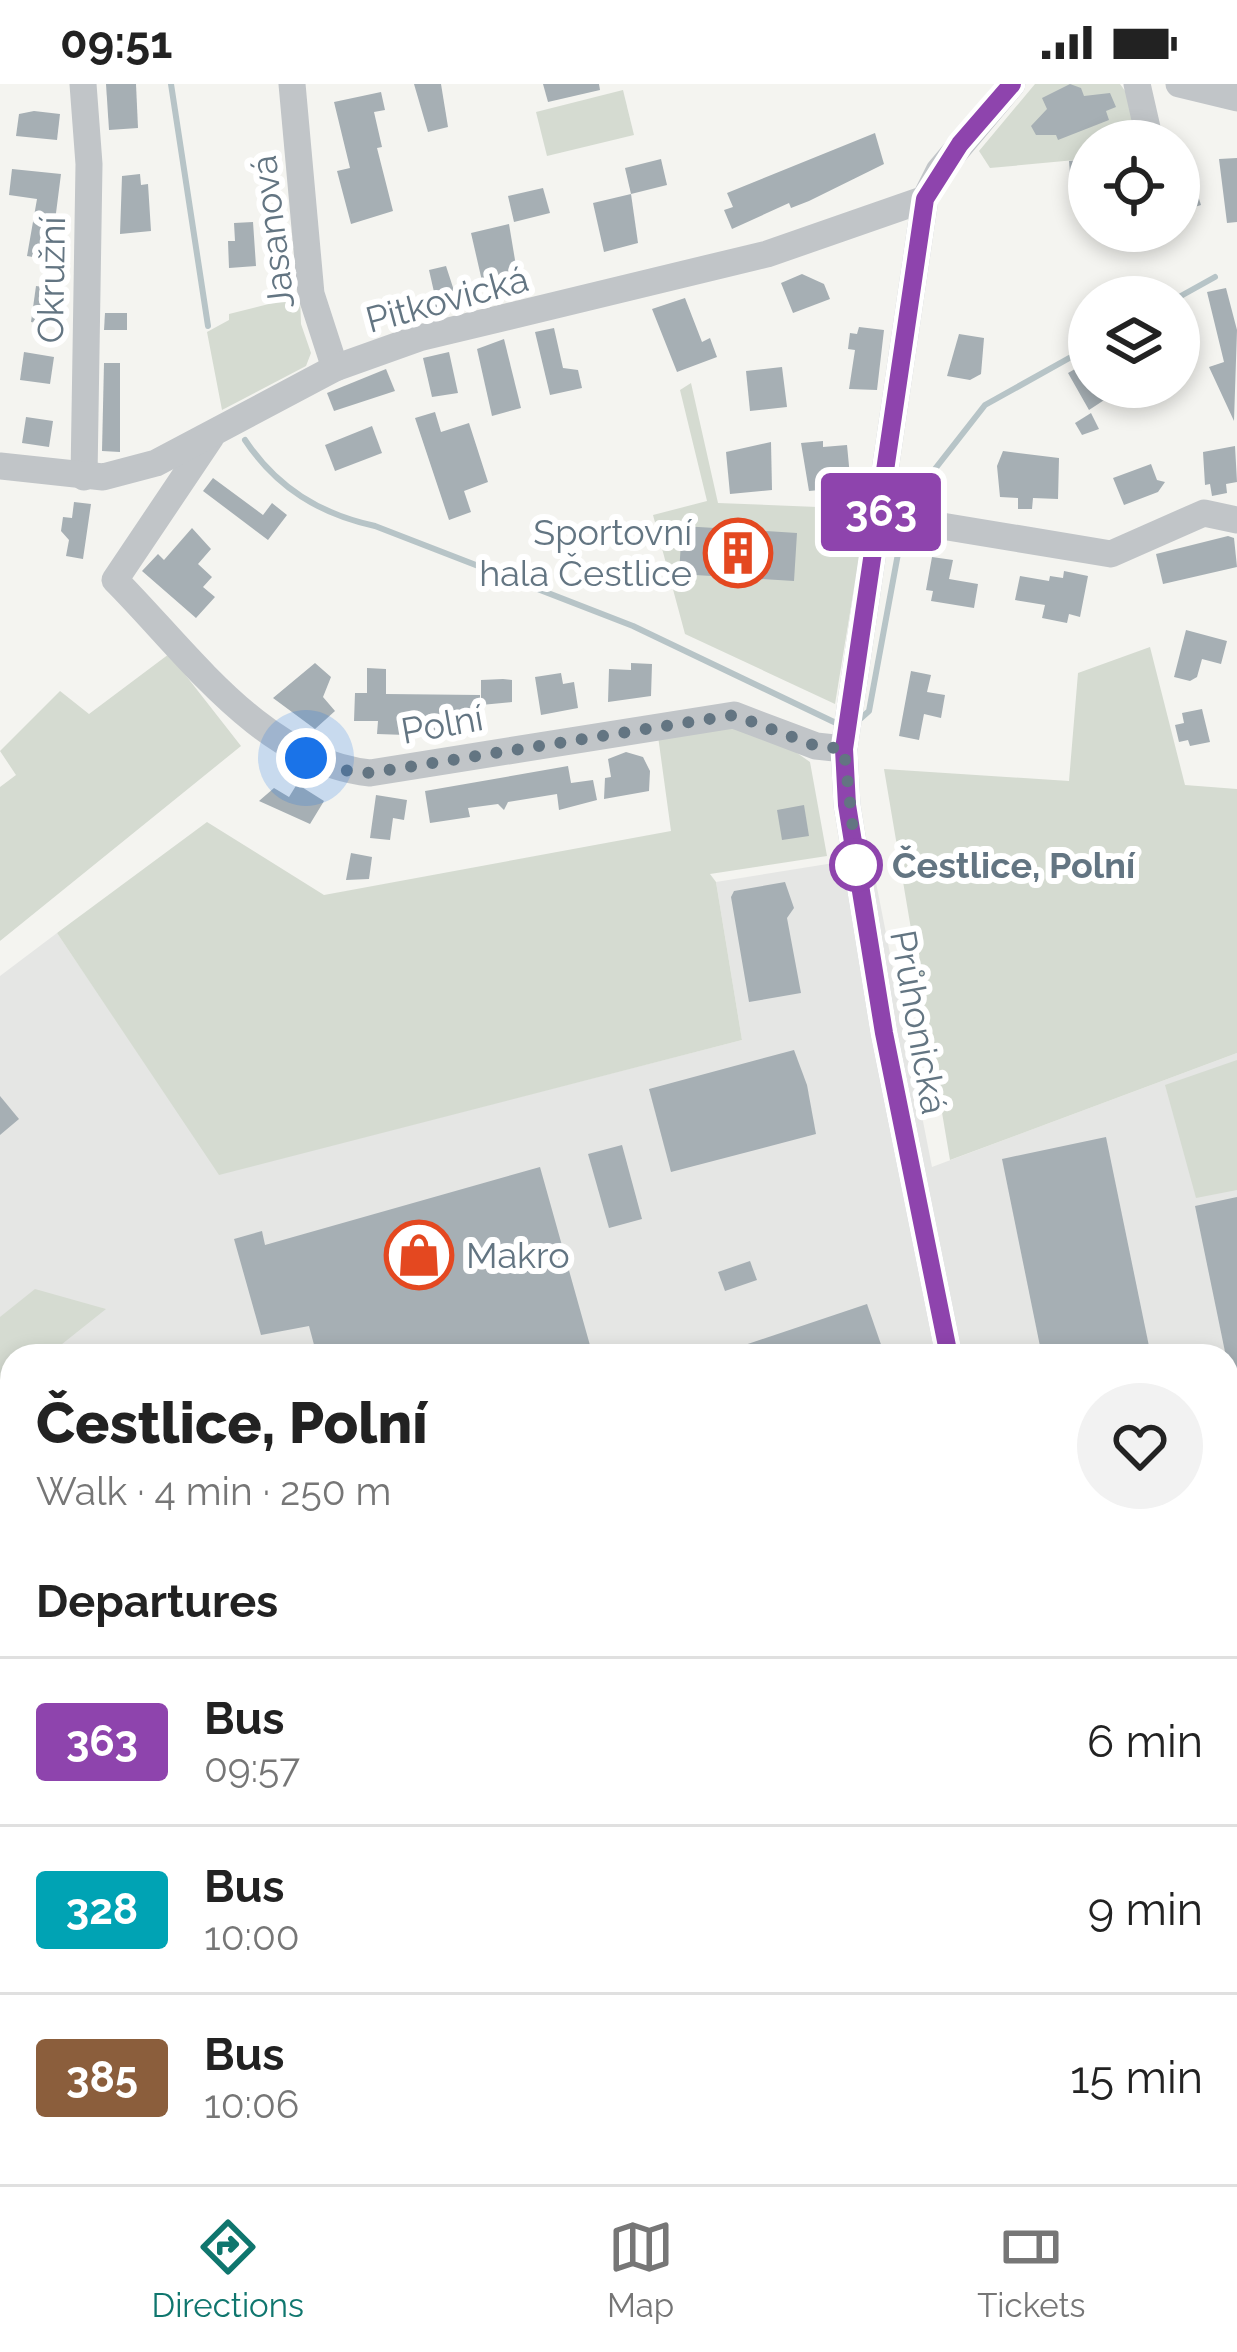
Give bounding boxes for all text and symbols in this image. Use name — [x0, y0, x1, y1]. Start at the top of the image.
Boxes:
text: 09:51 — [60, 16, 172, 69]
map controls — [1068, 120, 1200, 408]
button: locate — [1068, 120, 1200, 252]
street label: Jasanová — [242, 153, 302, 311]
street label: Okružní — [29, 216, 73, 344]
street label: Pitkovická — [361, 257, 533, 341]
button: layers — [1068, 276, 1200, 408]
line badge: 363 — [812, 473, 950, 551]
text: 363 — [845, 487, 917, 536]
place label: Sportovní hala Čestlice — [479, 511, 692, 594]
building icon: Sportovní hala Čestlice — [703, 518, 773, 588]
street label: Polní — [398, 696, 486, 752]
your location — [276, 728, 336, 788]
marker: Čestlice, Polní — [831, 840, 881, 890]
place label: Čestlice, Polní — [892, 844, 1136, 886]
street label: Průhonická — [882, 927, 956, 1117]
shop icon: Makro — [384, 1220, 454, 1290]
place label: Makro — [466, 1234, 570, 1276]
button: heart — [1077, 1383, 1203, 1509]
text: Čestlice, Polní — [36, 1389, 428, 1456]
text: Walk · 4 min · 250 m — [36, 1468, 391, 1514]
text: Departures — [36, 1575, 278, 1628]
text: Bus — [204, 1692, 285, 1745]
text: 6 min — [1087, 1715, 1203, 1768]
text: 363 — [66, 1717, 138, 1766]
text: 09:57 — [204, 1745, 300, 1791]
text: Bus — [204, 1860, 285, 1913]
text: 9 min — [1088, 1883, 1203, 1936]
text: 328 — [66, 1885, 138, 1934]
text: 10:00 — [204, 1913, 300, 1959]
text: Bus — [204, 2028, 285, 2081]
text: 15 min — [1070, 2051, 1203, 2104]
text: 385 — [66, 2053, 138, 2102]
text: 10:06 — [204, 2081, 299, 2127]
tab: Directions — [152, 2214, 304, 2325]
tab: Map — [607, 2214, 674, 2325]
tab: Tickets — [977, 2214, 1085, 2325]

